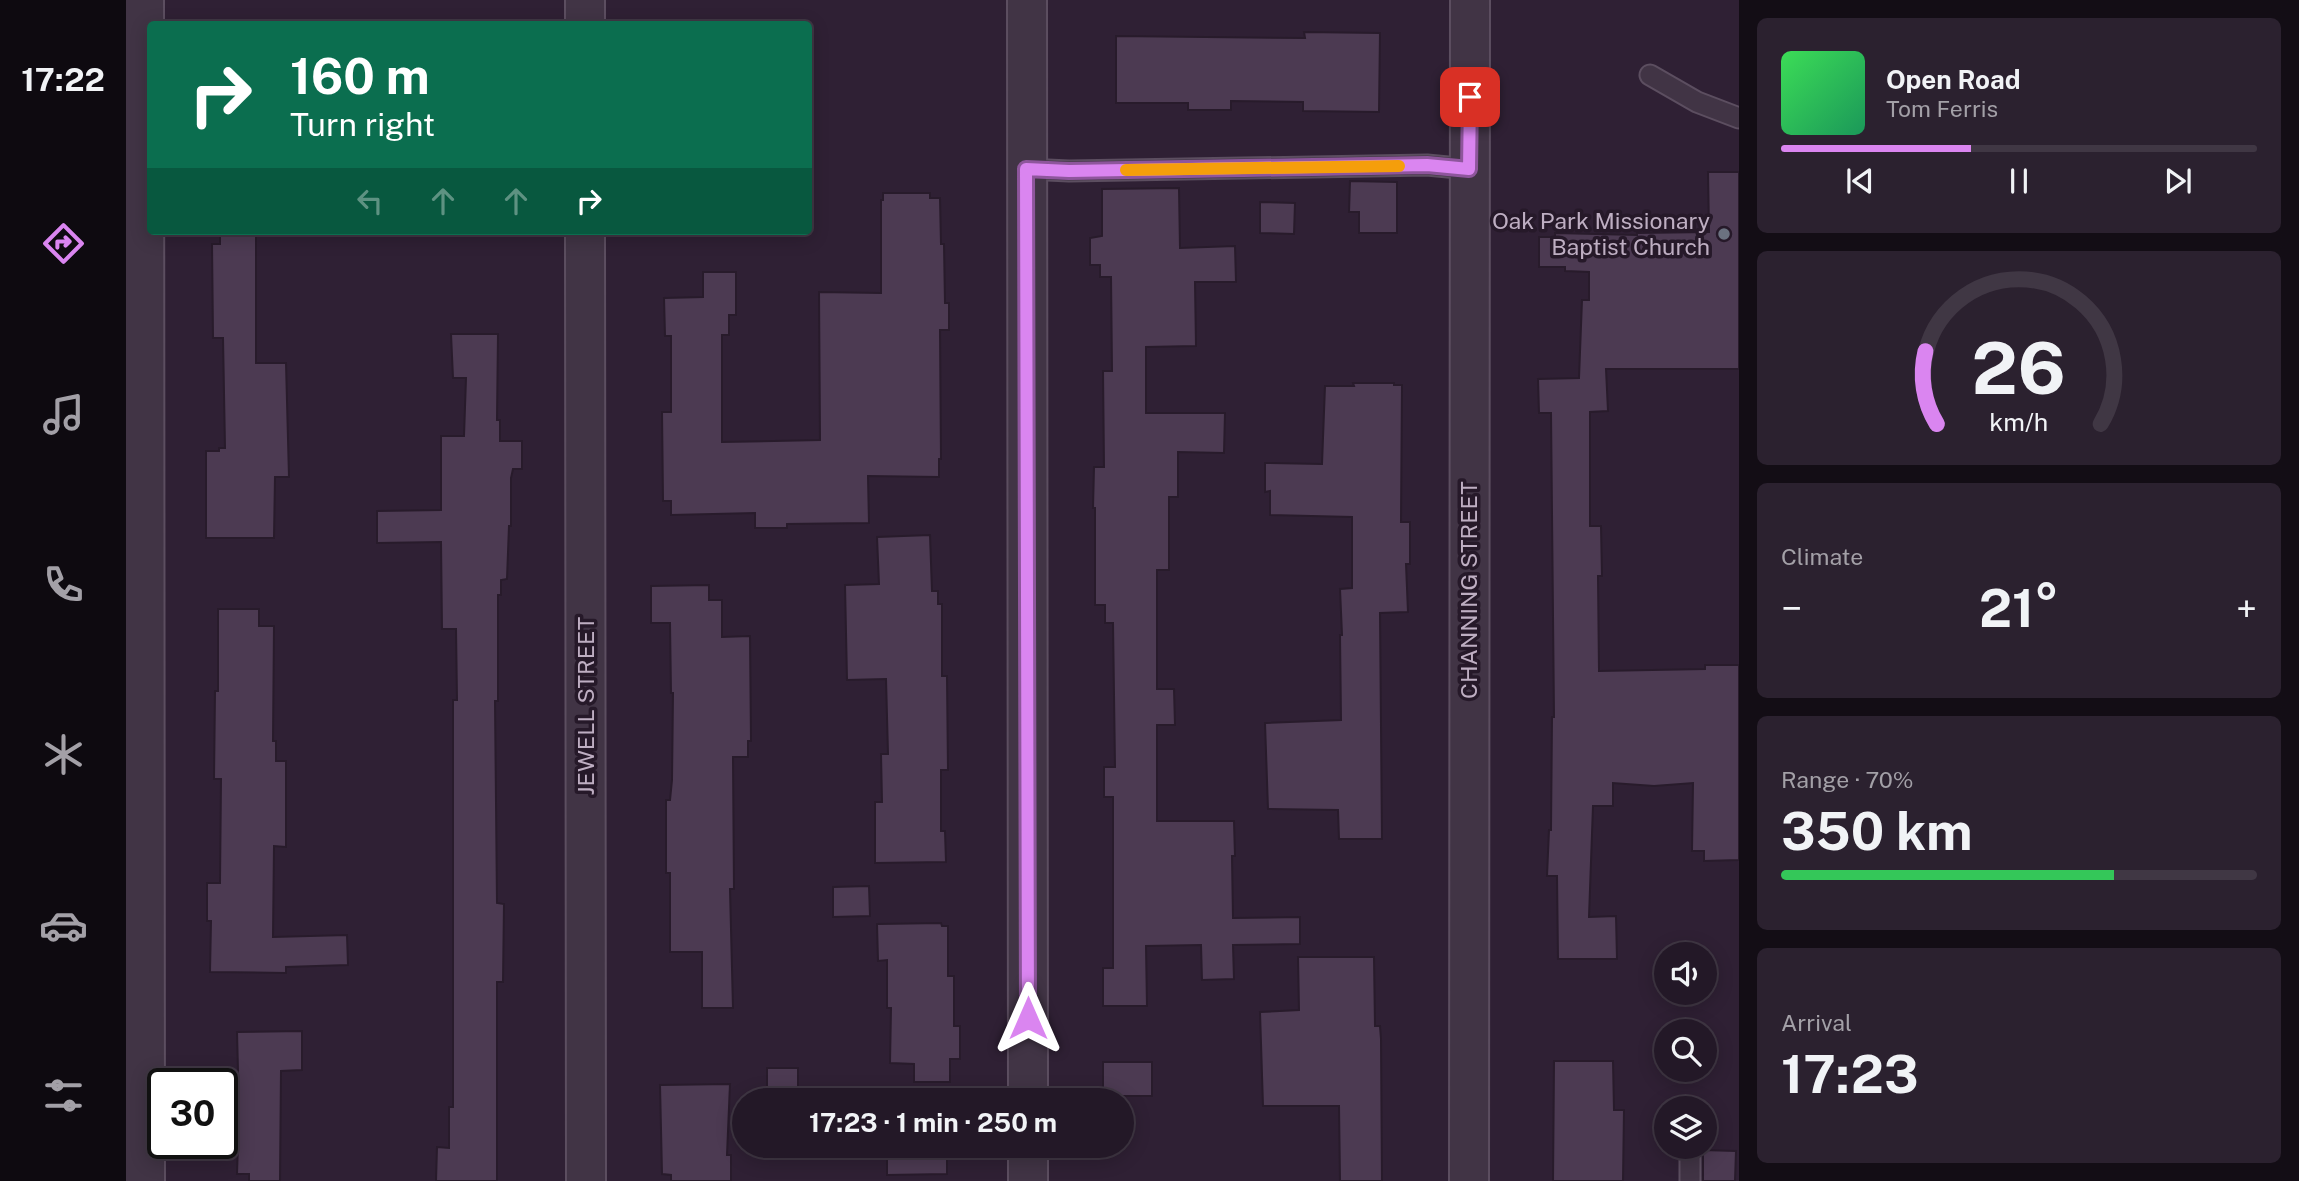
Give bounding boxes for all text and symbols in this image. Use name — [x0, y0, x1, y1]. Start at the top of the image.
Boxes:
text: 160 m — [290, 47, 430, 105]
icon: right — [175, 49, 266, 140]
text: 17:22 — [21, 61, 105, 98]
text: Open Road — [1886, 64, 2021, 95]
pin — [1440, 67, 1500, 127]
icon: arrive — [1451, 78, 1489, 116]
text: Tom Ferris — [1886, 95, 1998, 122]
text: Turn right — [290, 106, 435, 143]
icon: previous — [1841, 162, 1879, 200]
icon: pause — [2000, 162, 2038, 200]
icon: next — [2159, 162, 2197, 200]
icon: left — [351, 182, 389, 220]
icon: ahead — [424, 182, 462, 220]
icon: ahead — [497, 182, 535, 220]
icon: right — [570, 182, 608, 220]
place label: Oak Park Missionary Baptist Church — [1492, 207, 1710, 260]
icon: directions — [39, 219, 88, 268]
marker: Oak Park Missionary Baptist Church — [1716, 226, 1732, 242]
text: 26 — [1972, 325, 2066, 410]
icon: music — [39, 390, 88, 439]
text: km/h — [1990, 407, 2048, 437]
street label: CHANNING STREET — [1455, 481, 1482, 699]
text: Climate — [1781, 543, 1863, 570]
icon: phone — [39, 560, 88, 609]
text: 21° — [1979, 578, 2059, 639]
text: − — [1781, 586, 1802, 631]
text: + — [2236, 586, 2257, 631]
street label: JEWELL STREET — [572, 616, 599, 795]
icon: climate — [39, 730, 88, 779]
text: Range · 70% — [1781, 766, 1914, 793]
text: 350 km — [1781, 801, 1973, 862]
icon: car — [39, 901, 88, 950]
map controls — [1654, 942, 1717, 1159]
button: sound — [1654, 942, 1717, 1005]
position arrow — [991, 981, 1065, 1055]
text: Arrival — [1781, 1009, 1852, 1036]
button: search — [1654, 1019, 1717, 1082]
text: 17:23 — [1781, 1044, 1918, 1105]
speed limit sign: 30 — [147, 1068, 238, 1159]
icon: filters — [39, 1071, 88, 1120]
button: layers — [1654, 1096, 1717, 1159]
text: 17:23 · 1 min · 250 m — [809, 1107, 1057, 1138]

